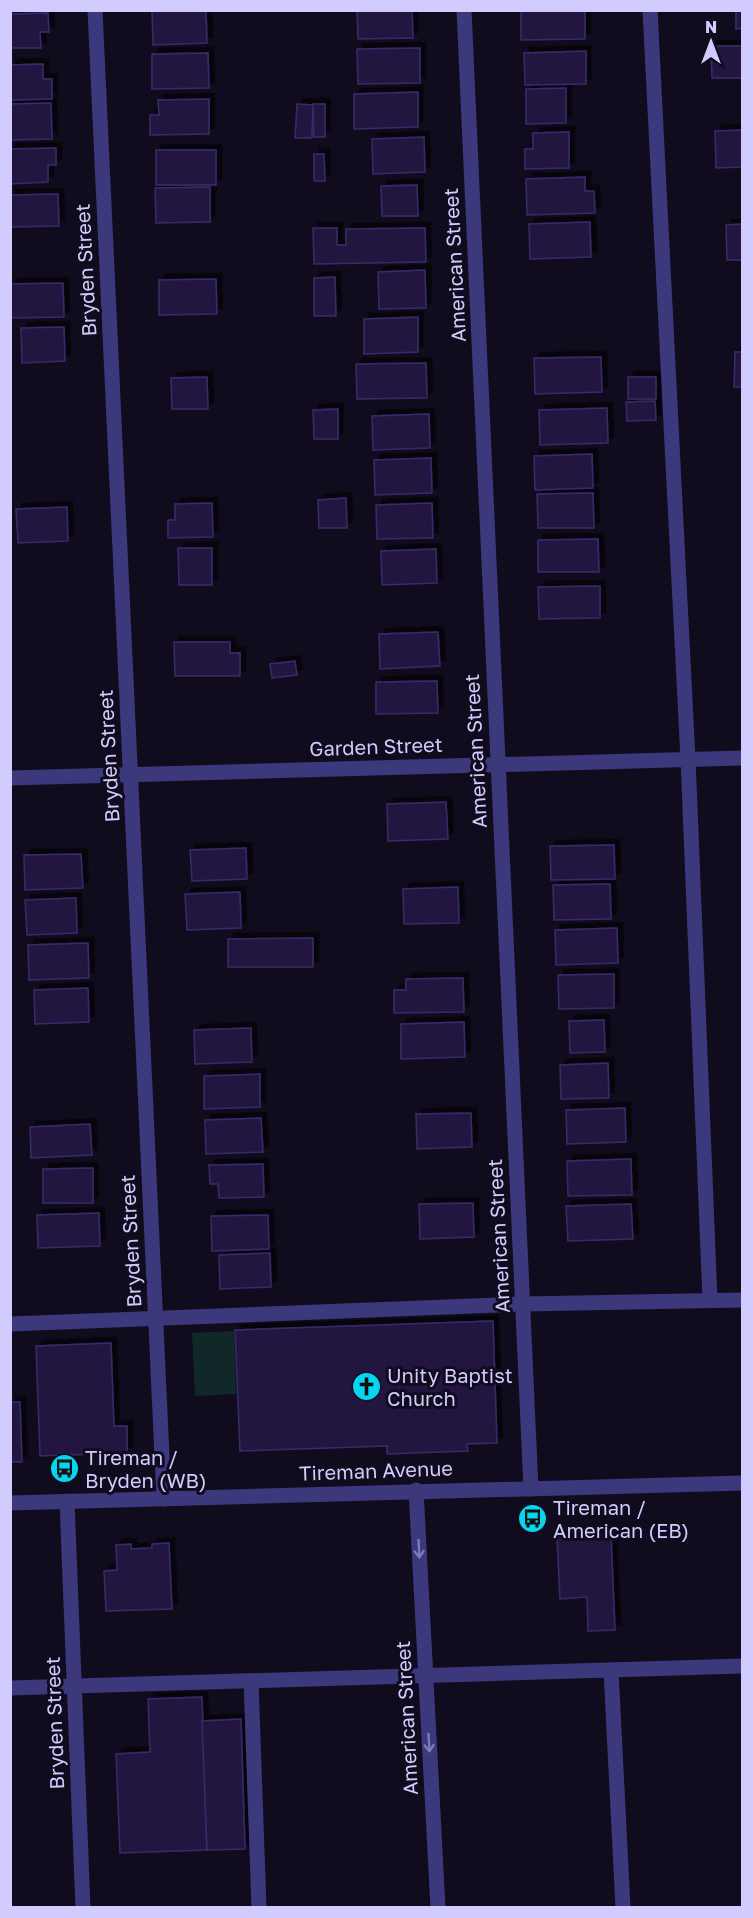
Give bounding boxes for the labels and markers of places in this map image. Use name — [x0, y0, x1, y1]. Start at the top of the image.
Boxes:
place label: Unity Baptist Church — [387, 1363, 513, 1410]
church icon: Unity Baptist Church — [350, 1371, 382, 1403]
place label: Tireman / Bryden (WB) — [85, 1445, 207, 1492]
bus stop icon: Tireman / Bryden (WB) — [48, 1453, 80, 1485]
place label: Tireman / American (EB) — [553, 1495, 689, 1542]
bus stop icon: Tireman / American (EB) — [516, 1503, 548, 1535]

